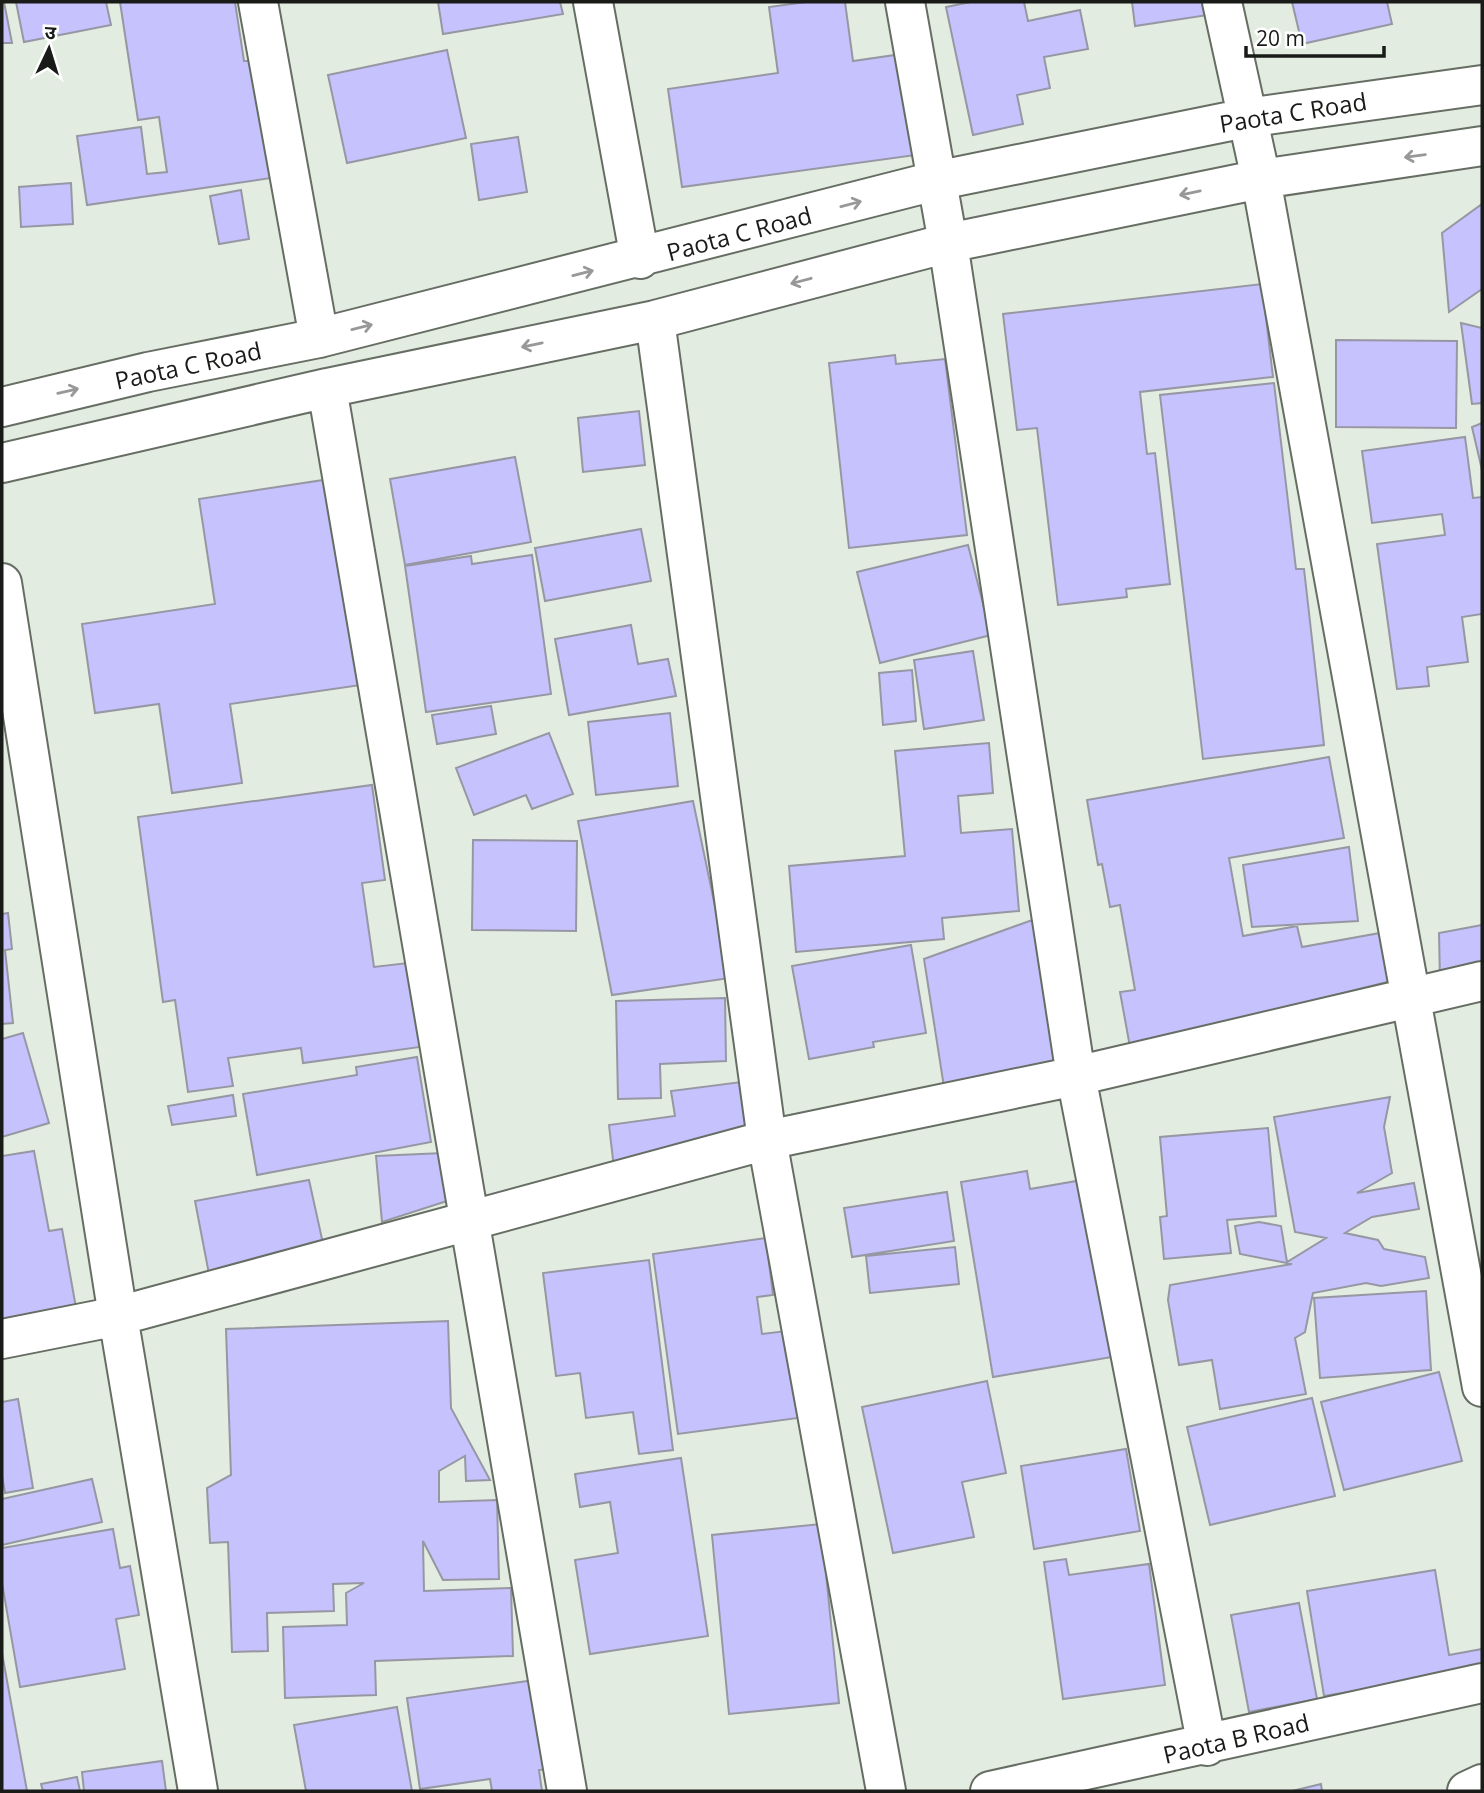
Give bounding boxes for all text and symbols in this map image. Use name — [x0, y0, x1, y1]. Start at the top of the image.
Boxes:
north arrow — [14, 14, 84, 84]
scale bar — [1246, 14, 1384, 58]
text: उ — [44, 19, 58, 45]
text: 20 m — [1256, 24, 1305, 52]
street label: Paota C Road — [1217, 84, 1369, 140]
one-way arrow — [1404, 150, 1427, 163]
one-way arrow — [1179, 187, 1202, 201]
one-way arrow — [840, 196, 862, 209]
street label: Paota C Road — [663, 198, 815, 268]
one-way arrow — [571, 266, 594, 279]
one-way arrow — [790, 275, 813, 288]
one-way arrow — [350, 320, 373, 333]
street label: Paota C Road — [112, 333, 264, 397]
one-way arrow — [521, 339, 544, 353]
one-way arrow — [56, 384, 79, 397]
street label: Paota B Road — [1160, 1705, 1312, 1771]

